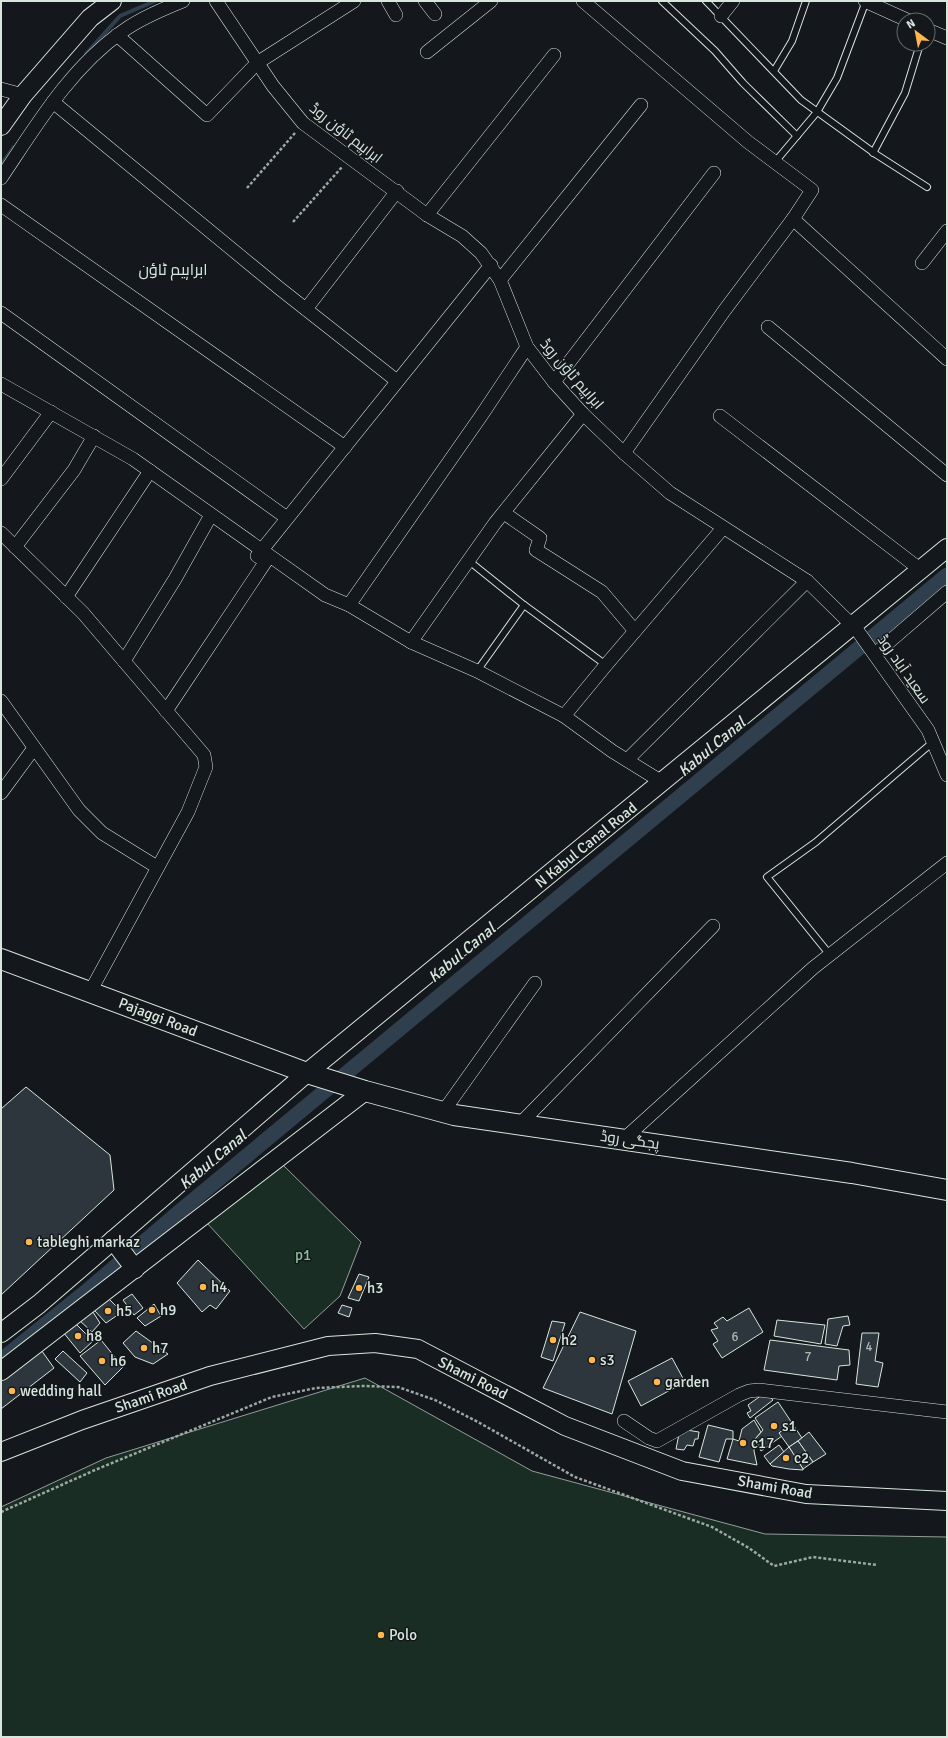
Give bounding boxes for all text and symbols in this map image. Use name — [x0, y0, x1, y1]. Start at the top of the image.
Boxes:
north arrow — [896, 12, 936, 52]
text: N — [904, 16, 918, 31]
street label: ابراہیم ٹاؤن روڈ — [305, 99, 386, 168]
district label: ابراہیم ٹاؤن — [138, 260, 208, 281]
street label: ابراہیم ٹاؤن روڈ — [536, 335, 607, 414]
street label: سعید آباد روڈ — [874, 631, 934, 707]
water label: Kabul Canal — [674, 712, 751, 781]
street label: N Kabul Canal Road — [531, 798, 641, 892]
water label: Kabul Canal — [424, 918, 501, 987]
street label: Pajaggi Road — [116, 994, 200, 1040]
water label: Kabul Canal — [175, 1125, 252, 1194]
street label: پجگی روڈ — [599, 1127, 661, 1154]
place label: tableghi markaz — [37, 1233, 140, 1251]
marker: tableghi markaz — [24, 1237, 34, 1247]
park label: p1 — [295, 1246, 311, 1264]
place label: h4 — [211, 1278, 227, 1296]
place label: h3 — [367, 1279, 383, 1297]
marker: h4 — [198, 1282, 208, 1292]
marker: h3 — [354, 1283, 364, 1293]
place label: h9 — [160, 1301, 176, 1319]
place label: h5 — [116, 1302, 132, 1320]
marker: h9 — [147, 1305, 157, 1315]
marker: h5 — [103, 1306, 113, 1316]
place label: h8 — [86, 1327, 102, 1345]
house number: 6 — [731, 1329, 739, 1345]
marker: h8 — [73, 1331, 83, 1341]
place label: h2 — [561, 1331, 577, 1349]
marker: h2 — [548, 1335, 558, 1345]
place label: h7 — [152, 1339, 168, 1357]
house number: 4 — [865, 1339, 873, 1355]
marker: h7 — [139, 1343, 149, 1353]
house number: 7 — [804, 1349, 812, 1365]
place label: s3 — [600, 1351, 615, 1369]
place label: h6 — [110, 1352, 126, 1370]
street label: Shami Road — [435, 1353, 511, 1403]
marker: s3 — [587, 1355, 597, 1365]
marker: h6 — [97, 1356, 107, 1366]
place label: garden — [665, 1373, 710, 1391]
street label: Shami Road — [112, 1375, 190, 1417]
marker: garden — [652, 1377, 662, 1387]
place label: wedding hall — [20, 1382, 102, 1400]
marker: wedding hall — [7, 1386, 17, 1396]
place label: s1 — [782, 1417, 797, 1435]
marker: s1 — [769, 1421, 779, 1431]
place label: c17 — [751, 1434, 774, 1452]
marker: c17 — [738, 1438, 748, 1448]
place label: c2 — [794, 1449, 809, 1467]
marker: c2 — [781, 1453, 791, 1463]
street label: Shami Road — [736, 1472, 814, 1502]
place label: Polo — [389, 1626, 417, 1644]
marker: Polo — [376, 1630, 386, 1640]

